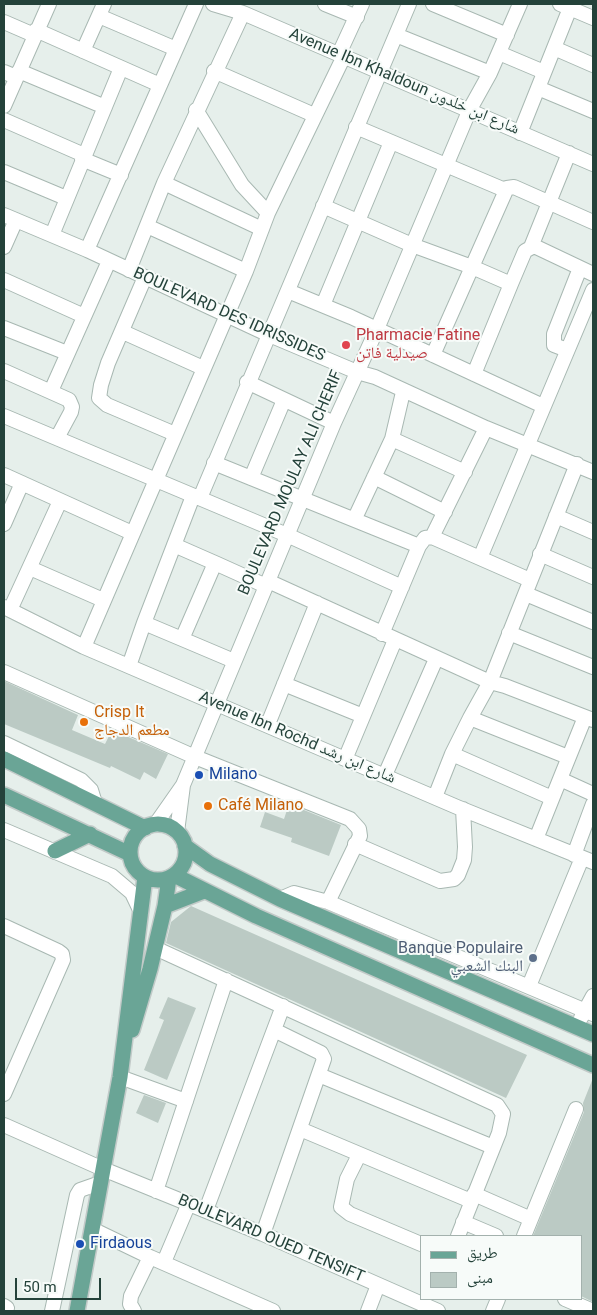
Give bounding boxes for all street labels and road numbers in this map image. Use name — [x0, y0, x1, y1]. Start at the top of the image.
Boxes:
street label: Avenue Ibn Khaldoun شارع ابن خلدون — [286, 25, 522, 139]
street label: BOULEVARD DES IDRISSIDES — [130, 264, 328, 366]
street label: BOULEVARD MOULAY ALI CHERIF — [235, 368, 347, 598]
street label: Avenue Ibn Rochd شارع ابن رشد — [196, 688, 398, 788]
street label: BOULEVARD OUED TENSIFT — [175, 1191, 367, 1287]

